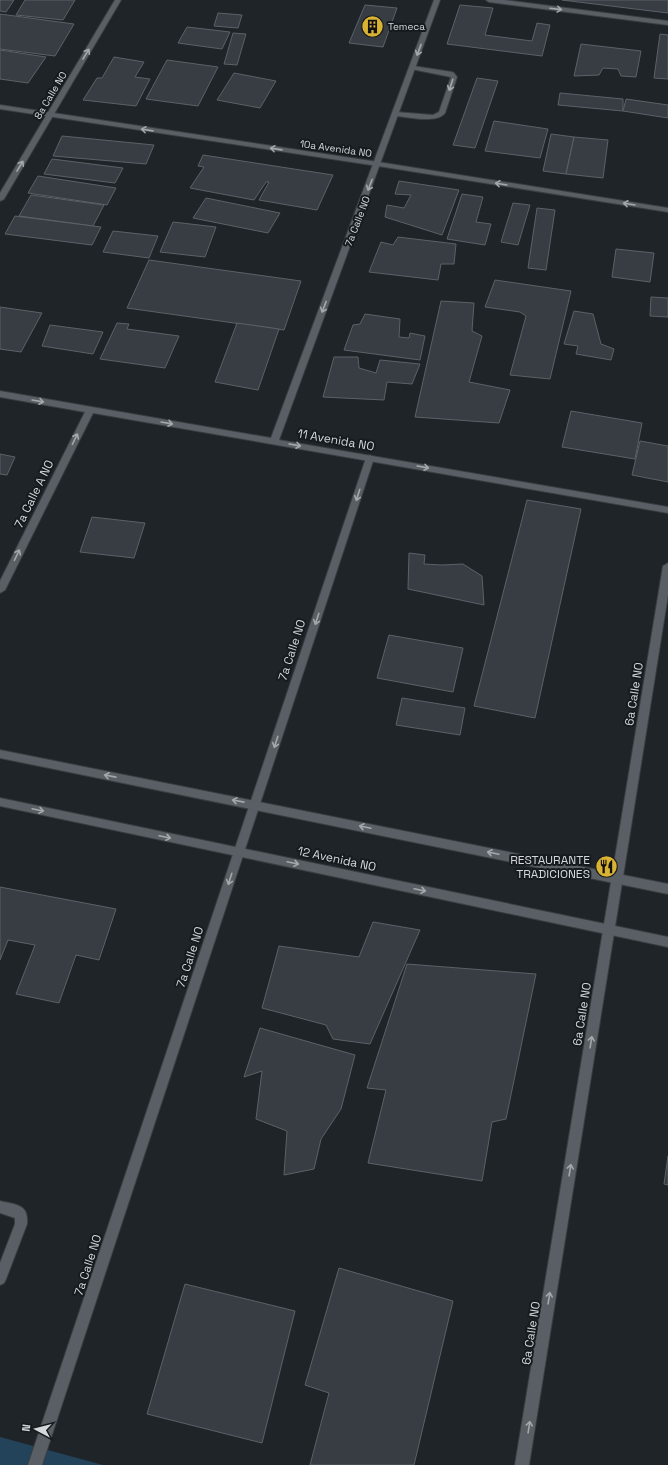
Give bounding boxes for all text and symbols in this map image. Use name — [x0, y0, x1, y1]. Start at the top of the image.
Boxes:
one-way arrow — [549, 5, 562, 13]
building icon: Temeca — [360, 13, 386, 39]
place label: Temeca — [388, 20, 425, 33]
one-way arrow — [415, 43, 423, 55]
one-way arrow — [82, 49, 90, 60]
street label: 8a Calle NO — [31, 69, 70, 122]
one-way arrow — [447, 79, 455, 91]
one-way arrow — [141, 126, 154, 134]
street label: 10a Avenida NO — [299, 137, 373, 160]
one-way arrow — [270, 145, 283, 153]
one-way arrow — [16, 160, 24, 172]
one-way arrow — [366, 179, 374, 191]
one-way arrow — [495, 179, 508, 187]
street label: 7a Calle NO — [342, 194, 373, 248]
one-way arrow — [623, 200, 636, 208]
one-way arrow — [320, 300, 328, 312]
one-way arrow — [32, 397, 45, 405]
one-way arrow — [160, 419, 173, 427]
street label: 11 Avenida NO — [296, 425, 376, 455]
one-way arrow — [72, 433, 79, 445]
one-way arrow — [288, 441, 301, 449]
street label: 7a Calle A NO — [11, 457, 57, 531]
one-way arrow — [416, 463, 429, 471]
one-way arrow — [353, 489, 361, 501]
one-way arrow — [14, 550, 22, 562]
one-way arrow — [312, 612, 320, 624]
street label: 7a Calle NO — [275, 617, 309, 683]
street label: 6a Calle NO — [621, 661, 647, 727]
one-way arrow — [271, 736, 279, 748]
one-way arrow — [104, 771, 117, 779]
one-way arrow — [232, 797, 245, 805]
one-way arrow — [31, 807, 44, 815]
one-way arrow — [359, 823, 372, 831]
one-way arrow — [159, 833, 172, 841]
street label: 12 Avenida NO — [296, 843, 378, 875]
one-way arrow — [486, 849, 499, 857]
place label: RESTAURANTE TRADICIONES — [510, 852, 590, 882]
restaurant icon: RESTAURANTE TRADICIONES — [593, 854, 619, 880]
one-way arrow — [286, 860, 299, 868]
one-way arrow — [226, 872, 233, 885]
one-way arrow — [413, 886, 426, 894]
street label: 7a Calle NO — [173, 924, 207, 990]
street label: 6a Calle NO — [569, 981, 595, 1047]
one-way arrow — [587, 1035, 595, 1048]
one-way arrow — [566, 1164, 574, 1177]
street label: 7a Calle NO — [71, 1232, 105, 1298]
one-way arrow — [546, 1292, 554, 1305]
street label: 6a Calle NO — [518, 1300, 544, 1366]
north arrow — [16, 1409, 56, 1449]
one-way arrow — [525, 1420, 533, 1433]
text: N — [19, 1423, 33, 1432]

